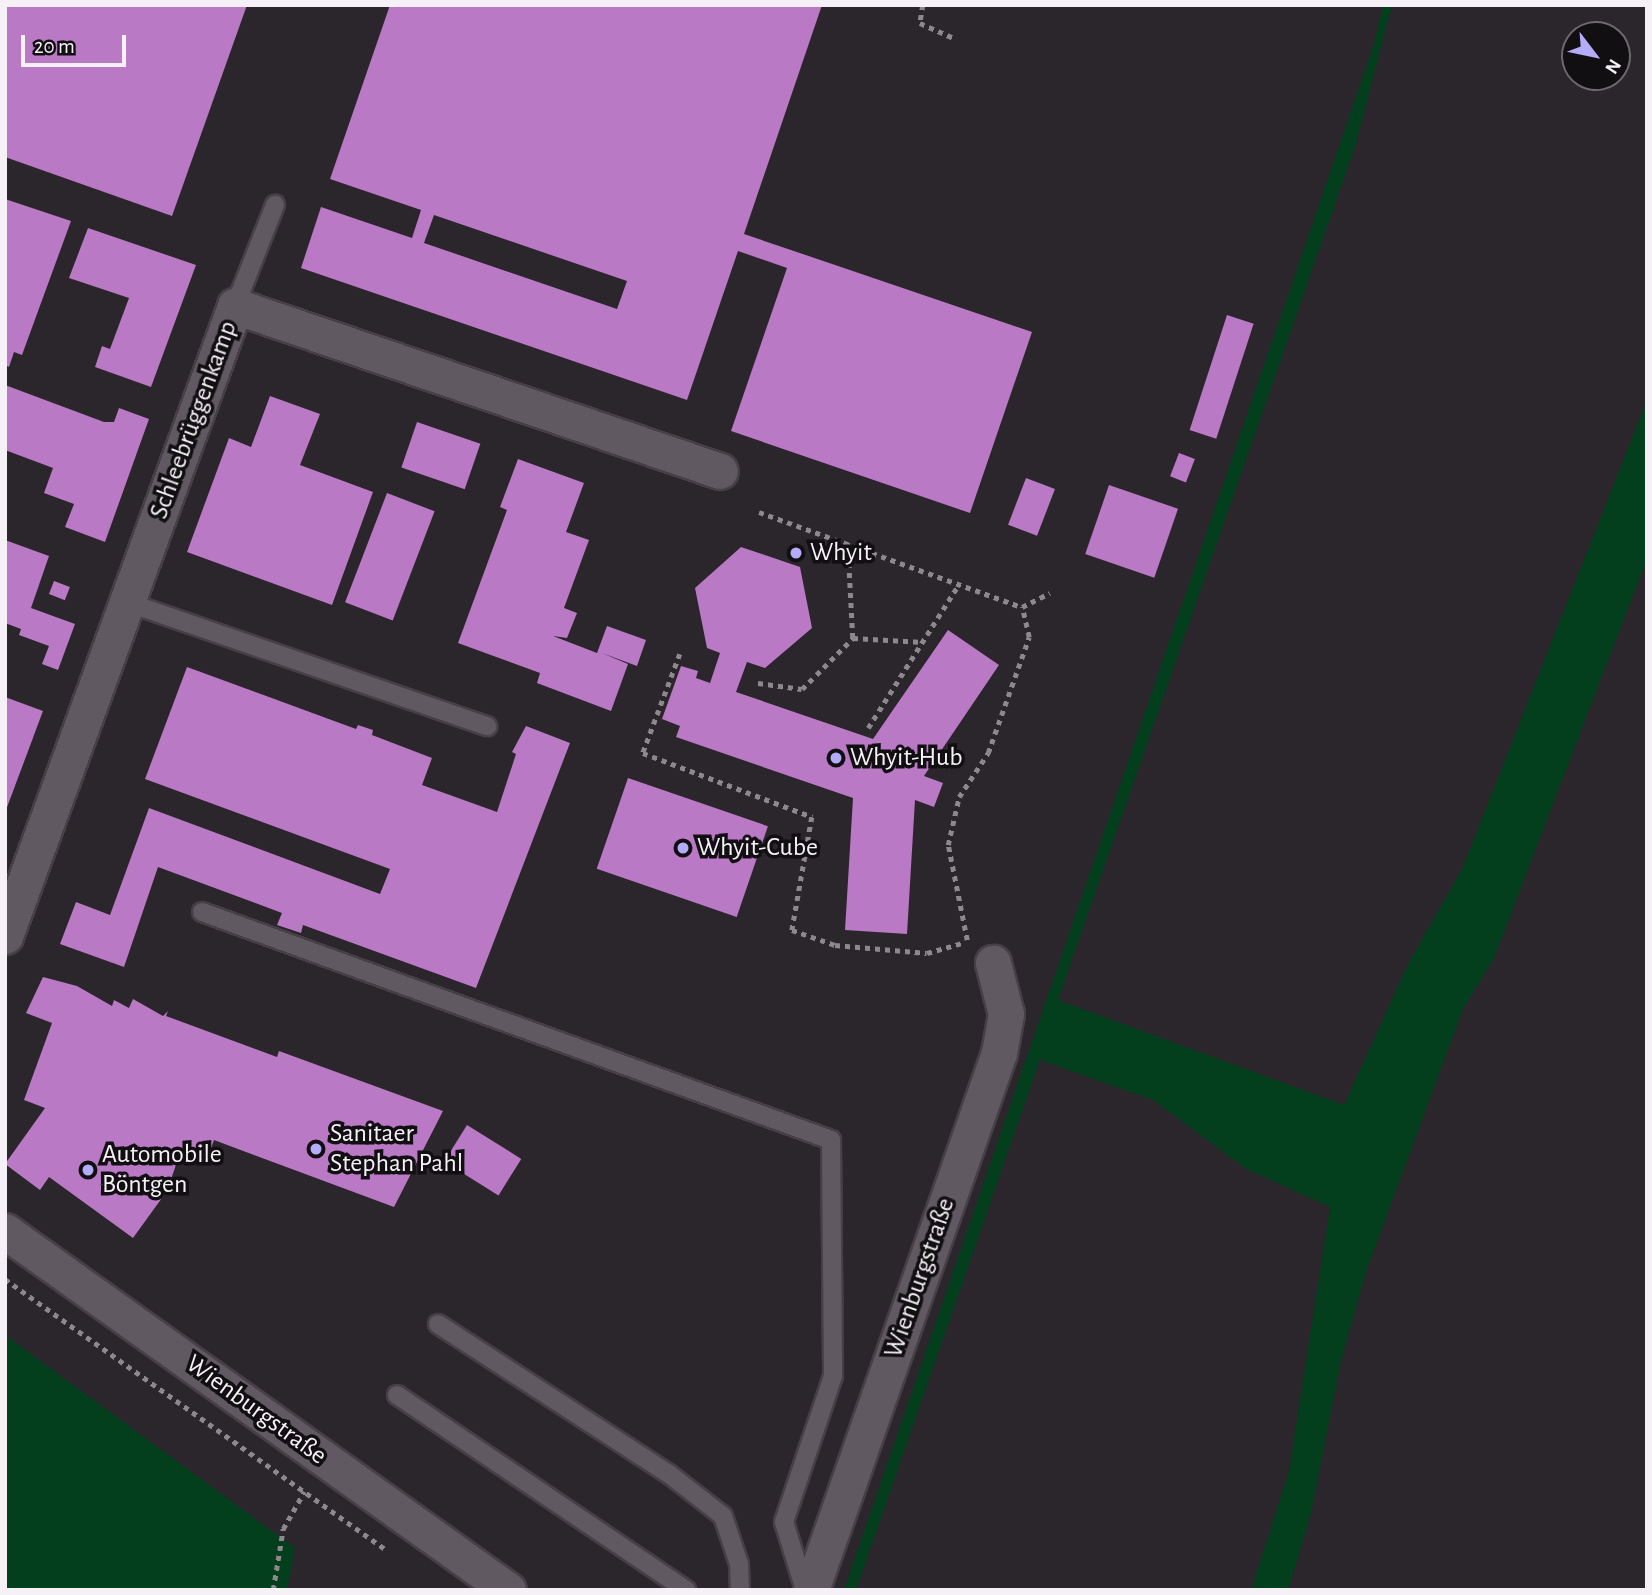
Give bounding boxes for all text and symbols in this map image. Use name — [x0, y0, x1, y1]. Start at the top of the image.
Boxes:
scale bar — [24, 21, 130, 65]
north arrow — [1561, 21, 1631, 91]
text: 20 m — [34, 36, 75, 57]
text: N — [1601, 56, 1624, 77]
street label: Schleebrüggenkamp — [144, 317, 244, 523]
place label: Whyit — [810, 537, 872, 569]
marker: Whyit — [788, 545, 804, 561]
place label: Whyit-Hub — [850, 742, 963, 774]
marker: Whyit-Hub — [828, 750, 844, 766]
place label: Whyit-Cube — [697, 832, 818, 864]
marker: Whyit-Cube — [675, 840, 691, 856]
place label: Sanitaer Stephan Pahl — [330, 1118, 463, 1180]
place label: Automobile Böntgen — [102, 1139, 222, 1200]
marker: Sanitaer Stephan Pahl — [308, 1141, 324, 1157]
marker: Automobile Böntgen — [80, 1162, 96, 1178]
street label: Wienburgstraße — [878, 1194, 962, 1362]
street label: Wienburgstraße — [179, 1348, 333, 1472]

